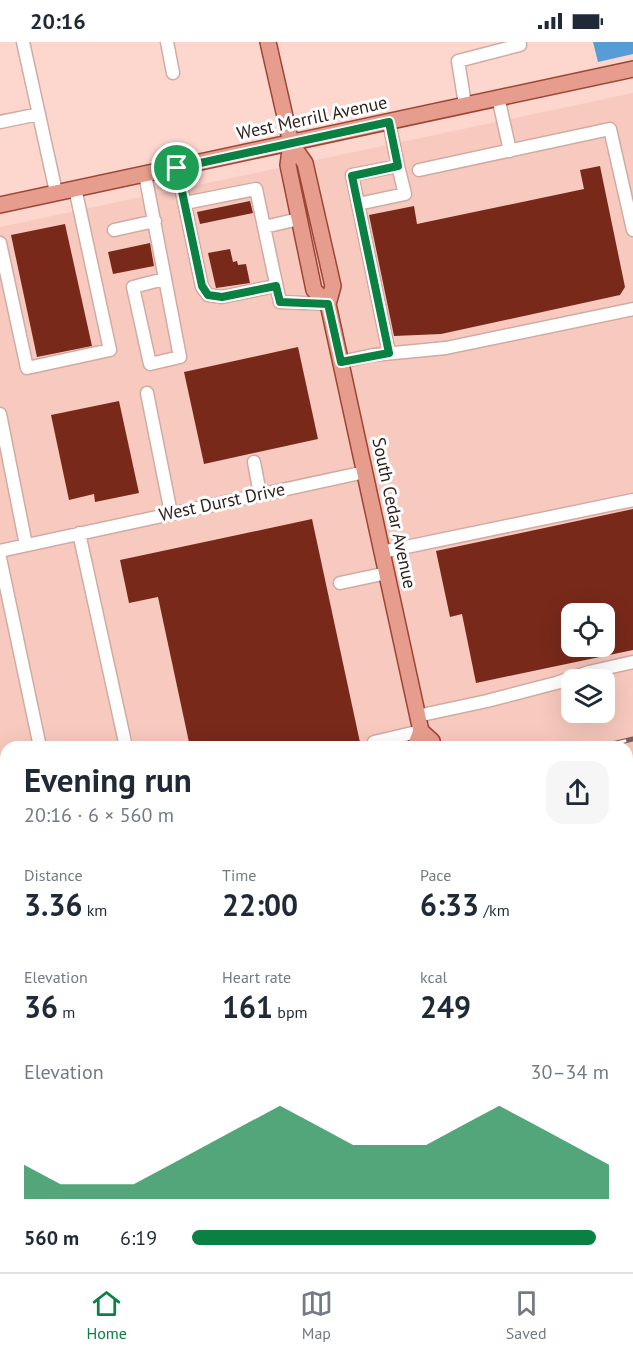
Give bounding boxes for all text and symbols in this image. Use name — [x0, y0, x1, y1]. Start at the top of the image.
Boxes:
text: 20:16 — [30, 7, 86, 35]
street label: West Merrill Avenue — [235, 90, 389, 145]
pin — [151, 142, 202, 193]
icon: arrive — [160, 151, 193, 184]
street label: South Cedar Avenue — [367, 435, 422, 590]
street label: West Durst Drive — [157, 477, 287, 526]
map controls — [561, 603, 615, 723]
button: locate — [561, 603, 615, 657]
button: layers — [561, 669, 615, 723]
text: Evening run — [24, 758, 192, 801]
button: share — [546, 761, 609, 824]
text: 20:16 · 6 × 560 m — [24, 802, 174, 828]
text: Distance — [24, 865, 83, 885]
text: Time — [222, 865, 256, 885]
text: Pace — [420, 865, 451, 885]
text: 3.36 — [24, 885, 82, 924]
text: 22:00 — [222, 885, 298, 924]
text: 6:33 — [420, 885, 479, 924]
text: km — [82, 900, 107, 920]
text: /km — [479, 900, 510, 920]
text: Elevation — [24, 967, 88, 987]
text: Heart rate — [222, 967, 291, 987]
text: kcal — [420, 967, 447, 987]
text: 36 — [24, 987, 58, 1026]
text: 161 — [222, 987, 273, 1026]
text: 249 — [420, 987, 471, 1026]
text: m — [58, 1002, 75, 1022]
text: bpm — [273, 1002, 308, 1022]
text: Elevation — [24, 1059, 104, 1085]
text: 30–34 m — [531, 1059, 609, 1085]
text: 560 m — [24, 1225, 79, 1251]
text: 6:19 — [120, 1225, 157, 1251]
tab: Home — [86, 1287, 127, 1343]
tab: Map — [300, 1287, 333, 1343]
tab: Saved — [506, 1287, 547, 1343]

